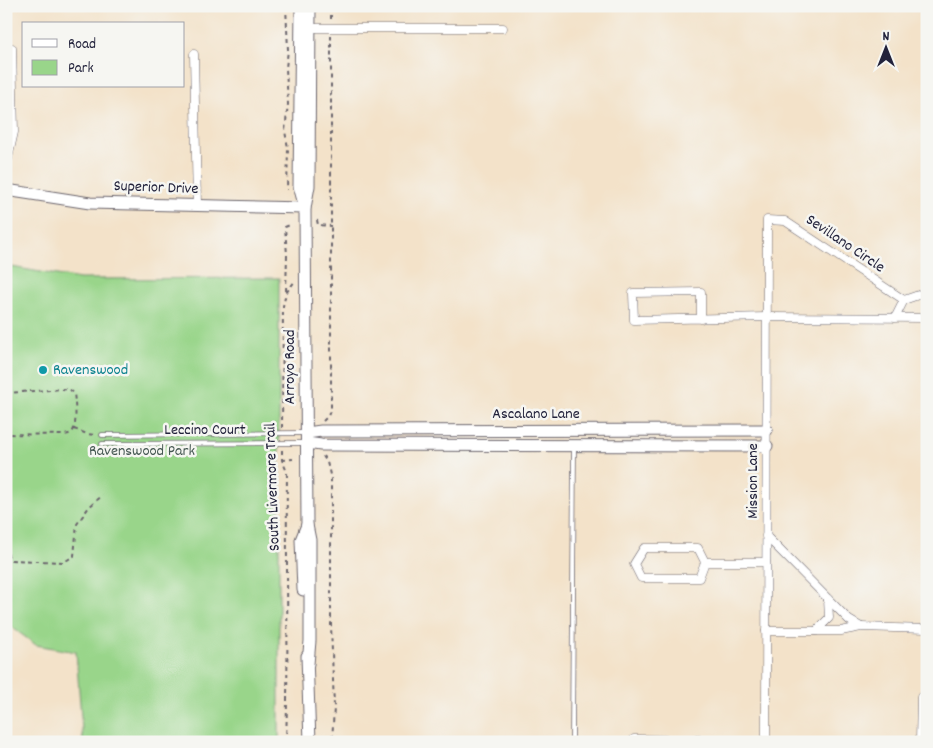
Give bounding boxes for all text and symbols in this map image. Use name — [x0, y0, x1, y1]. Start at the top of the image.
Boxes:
legend — [22, 22, 185, 88]
north arrow — [860, 22, 910, 72]
text: N — [883, 27, 890, 47]
text: Road — [68, 34, 96, 56]
text: Park — [68, 58, 94, 80]
street label: Superior Drive — [113, 175, 199, 201]
street label: Sevillano Circle — [801, 209, 889, 279]
street label: Arroyo Road — [279, 330, 302, 404]
place label: Ravenswood — [53, 359, 128, 382]
marker: Ravenswood — [37, 364, 49, 376]
street label: Ascalano Lane — [492, 403, 580, 426]
street label: Leccino Court — [164, 419, 246, 442]
street label: South Livermore Trail — [259, 422, 287, 552]
park label: Ravenswood Park — [89, 440, 195, 463]
street label: Mission Lane — [742, 443, 765, 519]

